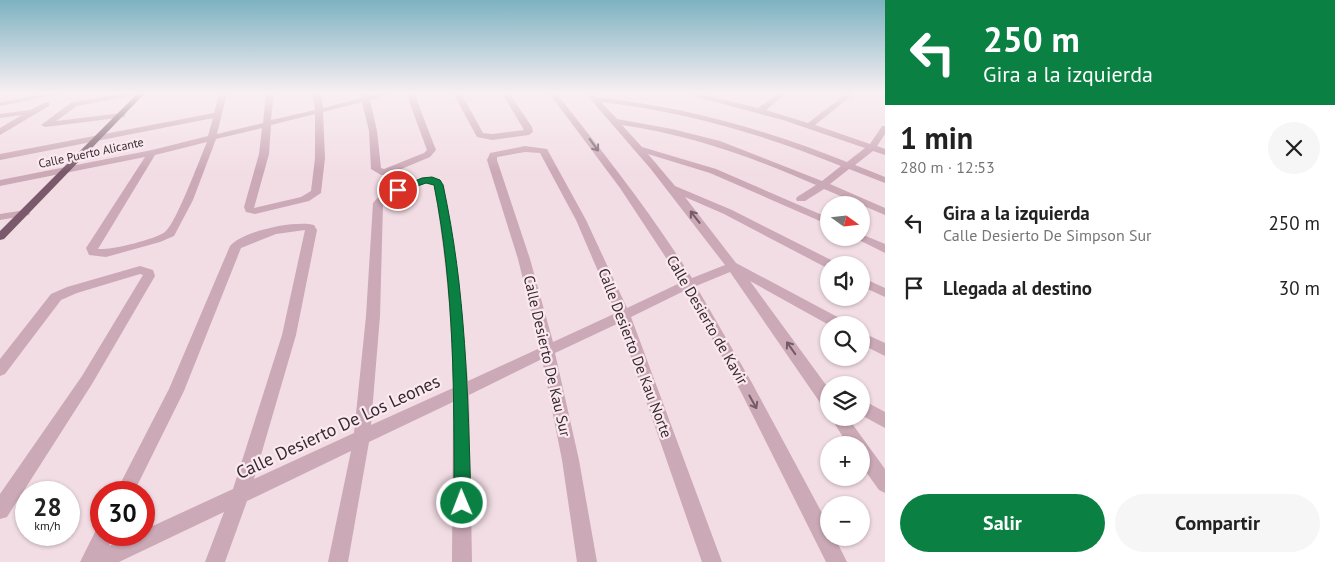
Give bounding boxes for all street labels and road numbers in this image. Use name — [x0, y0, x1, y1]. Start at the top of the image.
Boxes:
street label: Calle Puerto Alicante — [37, 134, 145, 171]
street label: Calle Desierto de Kavir — [663, 252, 752, 388]
street label: Calle Desierto De Kau Norte — [594, 265, 677, 440]
street label: Calle Desierto De Kau Sur — [520, 273, 575, 438]
street label: Calle Desierto De Los Leones — [232, 369, 443, 484]

